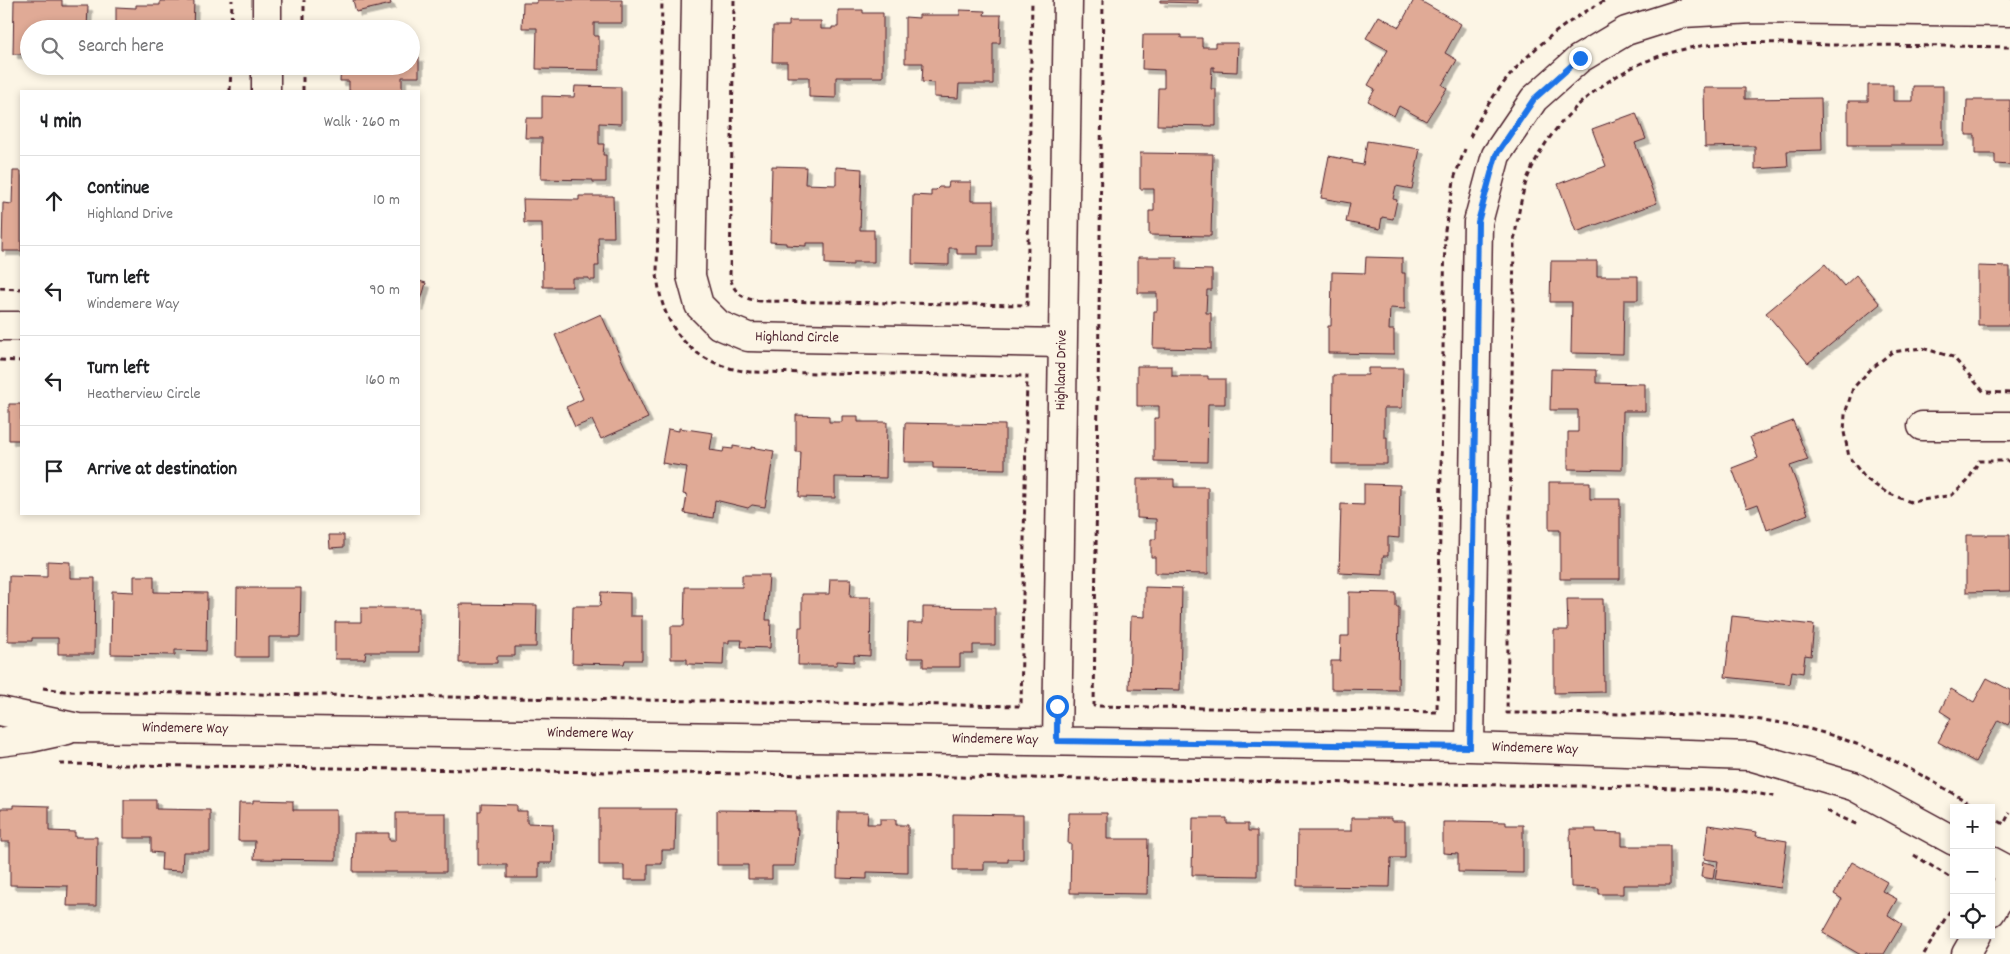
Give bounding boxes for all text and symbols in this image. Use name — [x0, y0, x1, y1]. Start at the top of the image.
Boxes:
search box — [20, 20, 420, 75]
icon: search — [38, 34, 66, 62]
text: Search here — [78, 34, 164, 61]
route end — [1569, 47, 1592, 70]
text: 4 min — [40, 108, 82, 138]
text: Walk · 260 m — [324, 111, 400, 134]
text: Continue — [87, 176, 149, 203]
icon: ahead — [40, 187, 68, 215]
text: 10 m — [373, 189, 400, 212]
text: Highland Drive — [87, 203, 173, 226]
text: Turn left — [87, 266, 150, 293]
icon: left — [40, 277, 68, 305]
text: 90 m — [369, 279, 400, 302]
text: Windemere Way — [87, 293, 179, 316]
street label: Highland Circle — [755, 326, 839, 350]
street label: Highland Drive — [1050, 329, 1074, 411]
text: Turn left — [87, 356, 150, 383]
icon: left — [40, 367, 68, 395]
text: 160 m — [365, 369, 400, 392]
text: Heatherview Circle — [87, 383, 201, 406]
icon: arrive — [40, 457, 68, 485]
text: Arrive at destination — [87, 457, 237, 484]
route start — [1046, 695, 1069, 718]
street label: Windemere Way — [142, 717, 229, 741]
street label: Windemere Way — [547, 722, 634, 746]
street label: Windemere Way — [952, 728, 1039, 752]
street label: Windemere Way — [1492, 737, 1579, 762]
map controls — [1950, 804, 1995, 939]
button: + — [1950, 804, 1995, 849]
button: − — [1950, 849, 1995, 894]
button: locate — [1950, 894, 1995, 939]

